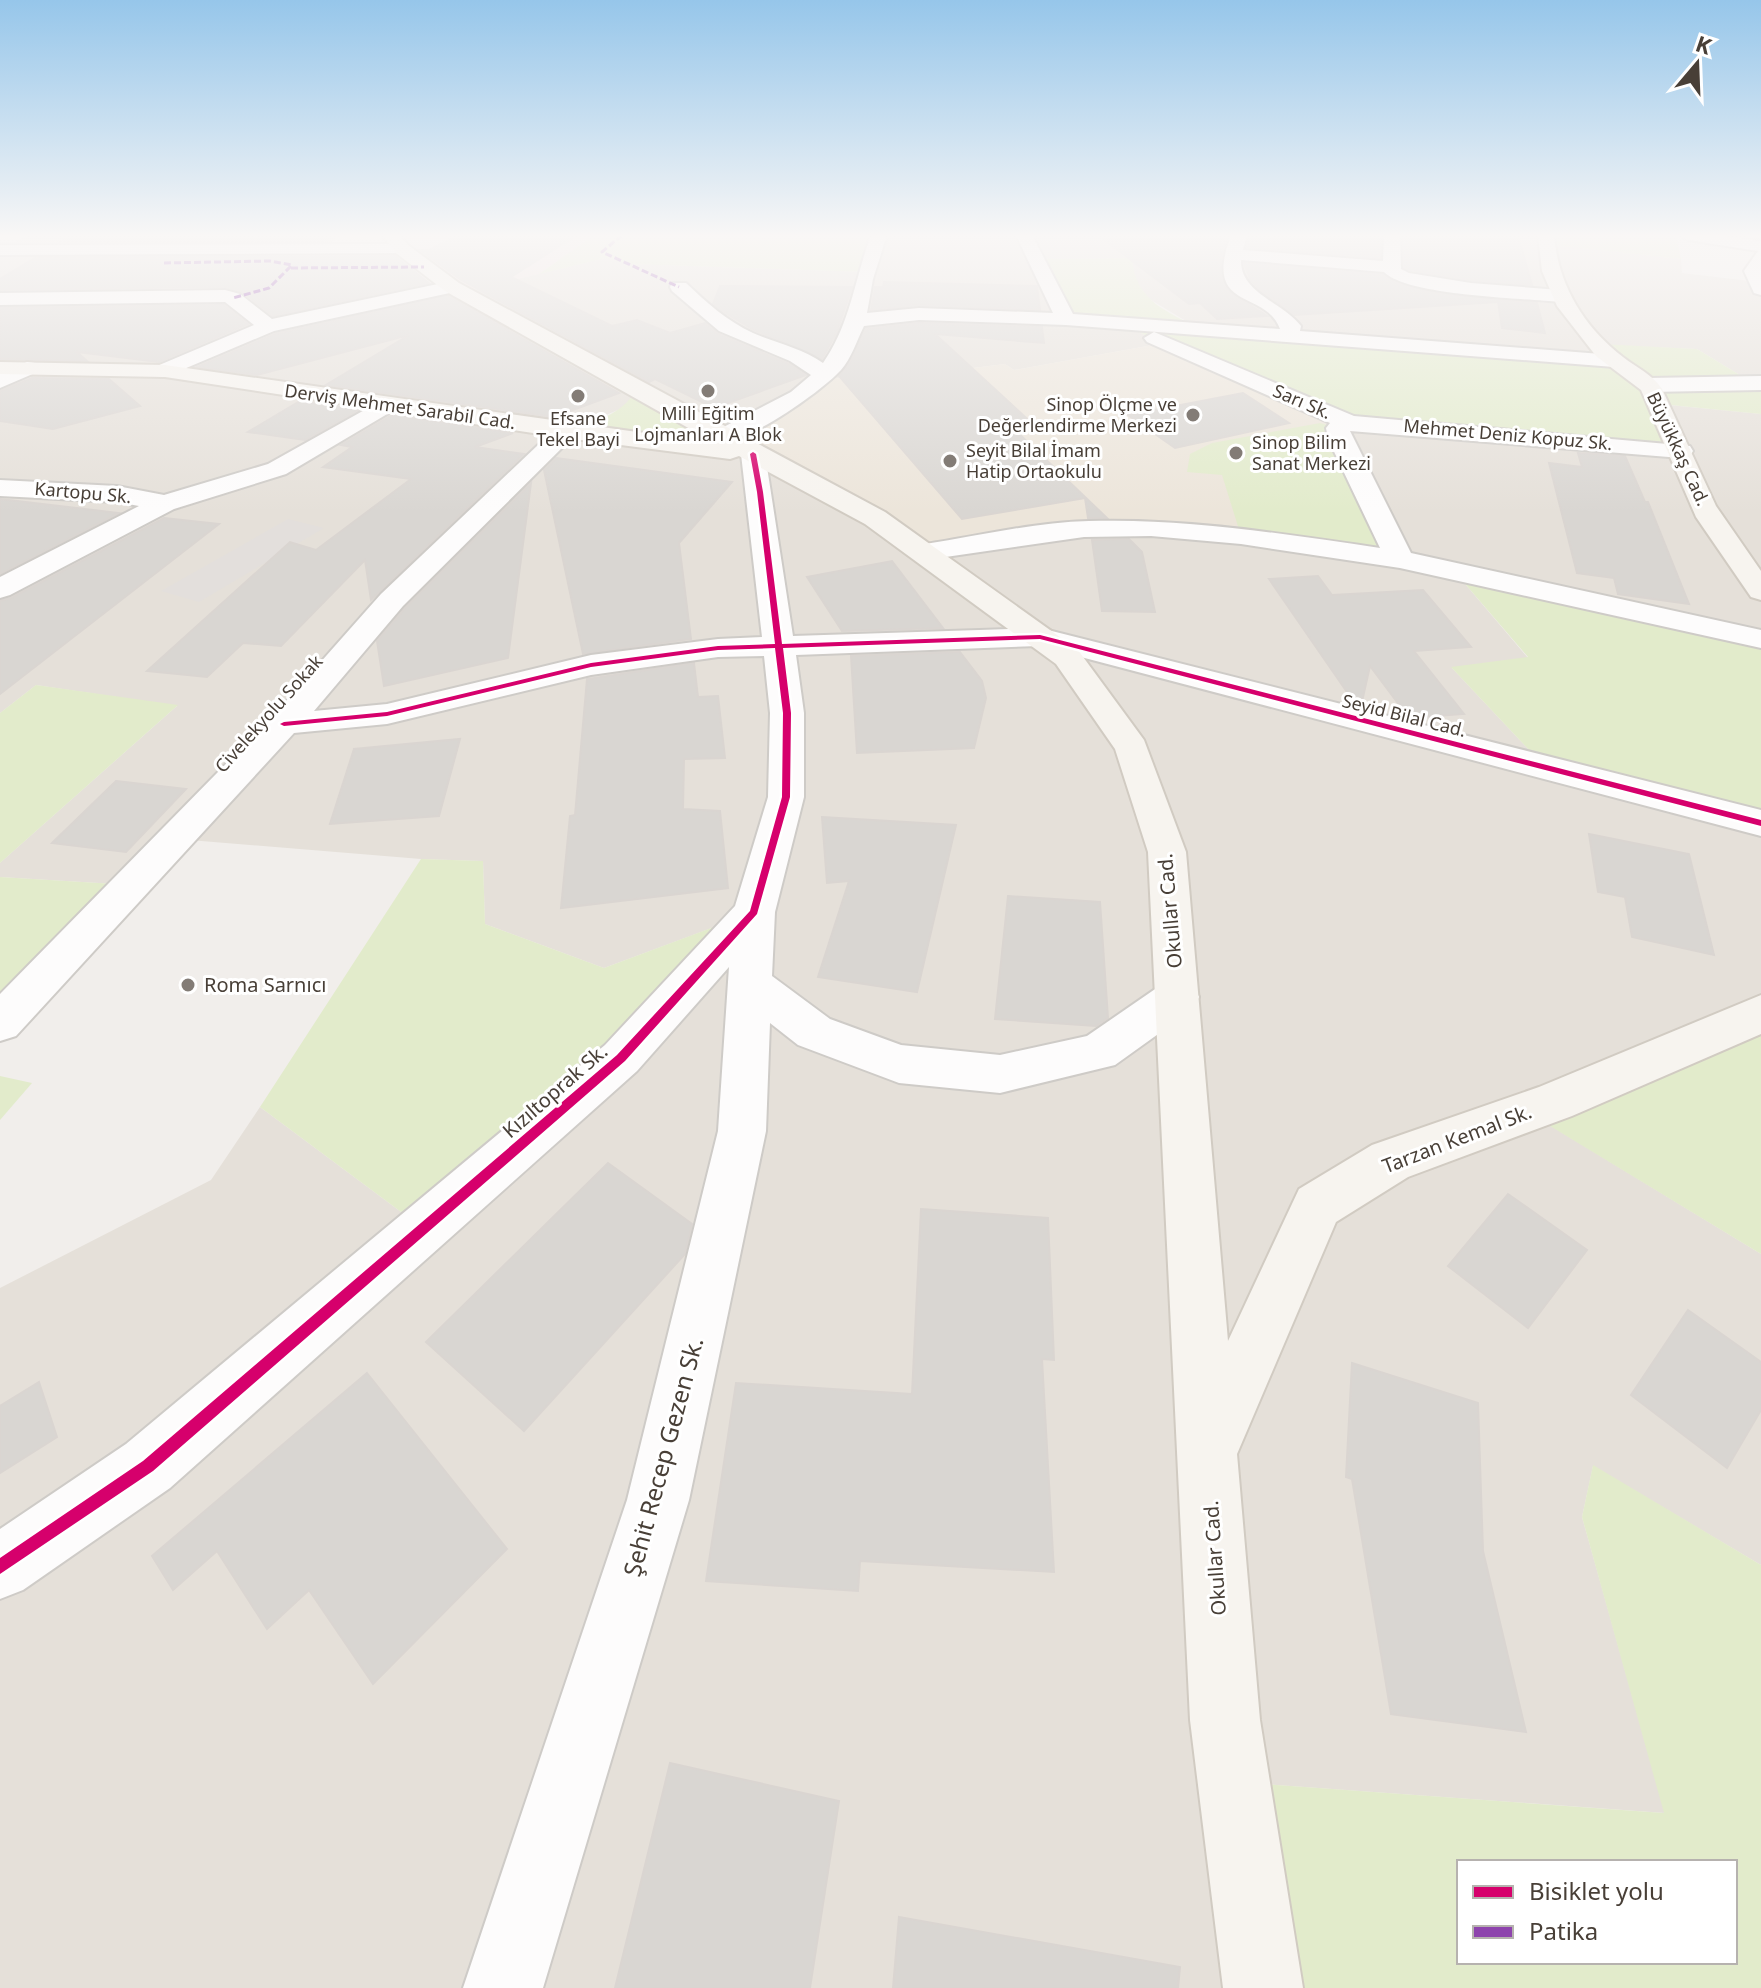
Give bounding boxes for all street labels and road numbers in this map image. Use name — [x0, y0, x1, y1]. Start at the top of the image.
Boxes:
street label: Derviş Mehmet Sarabil Cad. — [283, 378, 517, 434]
street label: Sarı Sk. — [1270, 378, 1335, 424]
street label: Büyükkaş Cad. — [1642, 388, 1716, 509]
street label: Mehmet Deniz Kopuz Sk. — [1403, 413, 1614, 455]
street label: Kartopu Sk. — [34, 476, 133, 508]
street label: Civelekyolu Sokak — [209, 649, 328, 777]
street label: Seyid Bilal Cad. — [1340, 688, 1469, 742]
street label: Okullar Cad. — [1151, 852, 1188, 970]
street label: Kızıltoprak Sk. — [496, 1038, 613, 1144]
street label: Tarzan Kemal Sk. — [1378, 1098, 1535, 1179]
street label: Şehit Recep Gezen Sk. — [615, 1333, 710, 1580]
street label: Okullar Cad. — [1197, 1500, 1232, 1616]

